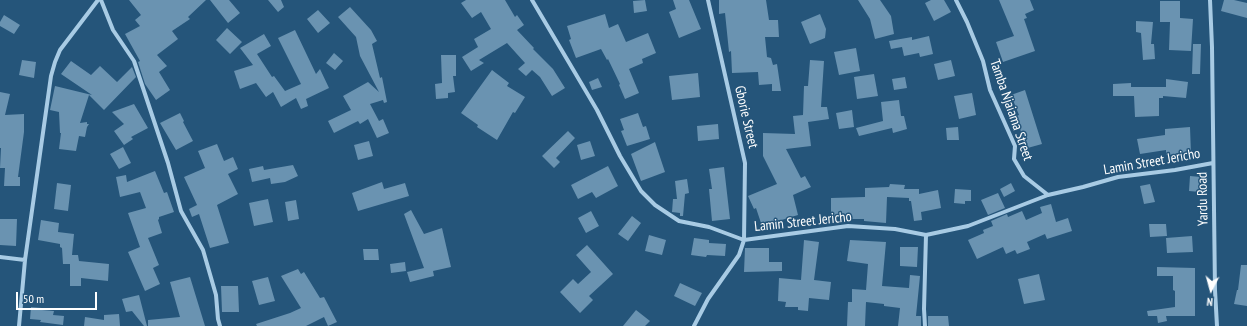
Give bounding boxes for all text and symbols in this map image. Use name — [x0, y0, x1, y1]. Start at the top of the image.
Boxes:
street label: Tamba Njaiama Street — [986, 57, 1036, 163]
street label: Gborie Street — [731, 84, 761, 150]
street label: Lamin Street Jericho — [1102, 145, 1202, 179]
street label: Yardu Road — [1194, 172, 1212, 226]
street label: Lamin Street Jericho — [754, 209, 852, 235]
north arrow — [1191, 270, 1231, 310]
scale bar — [18, 284, 99, 310]
text: 50 m — [23, 291, 44, 306]
text: N — [1206, 295, 1213, 309]

